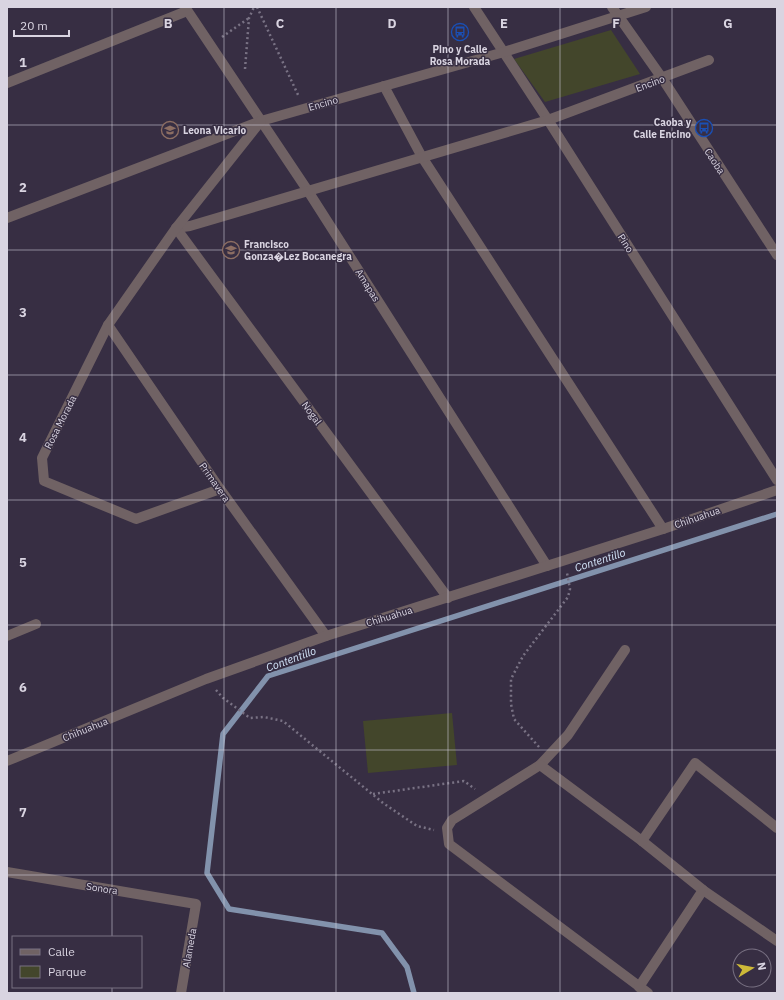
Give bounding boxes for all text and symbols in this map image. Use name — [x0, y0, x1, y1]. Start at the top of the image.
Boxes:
scale bar — [14, 12, 69, 38]
text: B — [164, 15, 173, 32]
text: C — [276, 15, 285, 32]
text: D — [387, 15, 397, 32]
text: E — [500, 15, 508, 32]
text: F — [612, 15, 620, 32]
text: G — [723, 15, 733, 32]
text: 20 m — [20, 18, 48, 33]
bus stop icon: Pino y Calle Rosa Morada — [450, 22, 470, 42]
place label: Pino y Calle Rosa Morada — [430, 43, 491, 68]
text: 1 — [19, 54, 27, 71]
street label: Encino — [634, 72, 667, 95]
street label: Encino — [307, 93, 340, 114]
place label: Caoba y Calle Encino — [633, 116, 692, 141]
bus stop icon: Caoba y Calle Encino — [694, 118, 714, 138]
school or university icon: Leona Vicario — [160, 120, 180, 140]
place label: Leona Vicario — [183, 124, 247, 137]
street label: Caoba — [701, 146, 728, 177]
text: 2 — [19, 179, 27, 196]
street label: Pino — [615, 231, 637, 255]
place label: Francisco Gonza�Lez Bocanegra — [244, 238, 352, 263]
school or university icon: Francisco Gonza�Lez Bocanegra — [221, 240, 241, 260]
street label: Amapas — [352, 266, 383, 304]
text: 3 — [19, 304, 27, 321]
street label: Rosa Morada — [41, 393, 80, 451]
street label: Nogal — [299, 399, 325, 428]
text: 4 — [19, 429, 27, 446]
street label: Primavera — [196, 460, 233, 505]
street label: Chihuahua — [672, 503, 722, 531]
water label: Contentillo — [573, 545, 627, 575]
text: 5 — [19, 554, 27, 571]
street label: Chihuahua — [364, 603, 415, 630]
water label: Contentillo — [264, 643, 318, 675]
text: 6 — [19, 679, 27, 696]
street label: Chihuahua — [61, 714, 110, 744]
text: 7 — [19, 804, 27, 821]
street label: Sonora — [85, 880, 119, 897]
street label: Alameda — [180, 927, 199, 969]
legend — [12, 936, 142, 988]
text: Calle — [48, 944, 75, 959]
north arrow — [732, 948, 772, 988]
text: N — [754, 961, 769, 971]
text: Parque — [48, 964, 87, 979]

